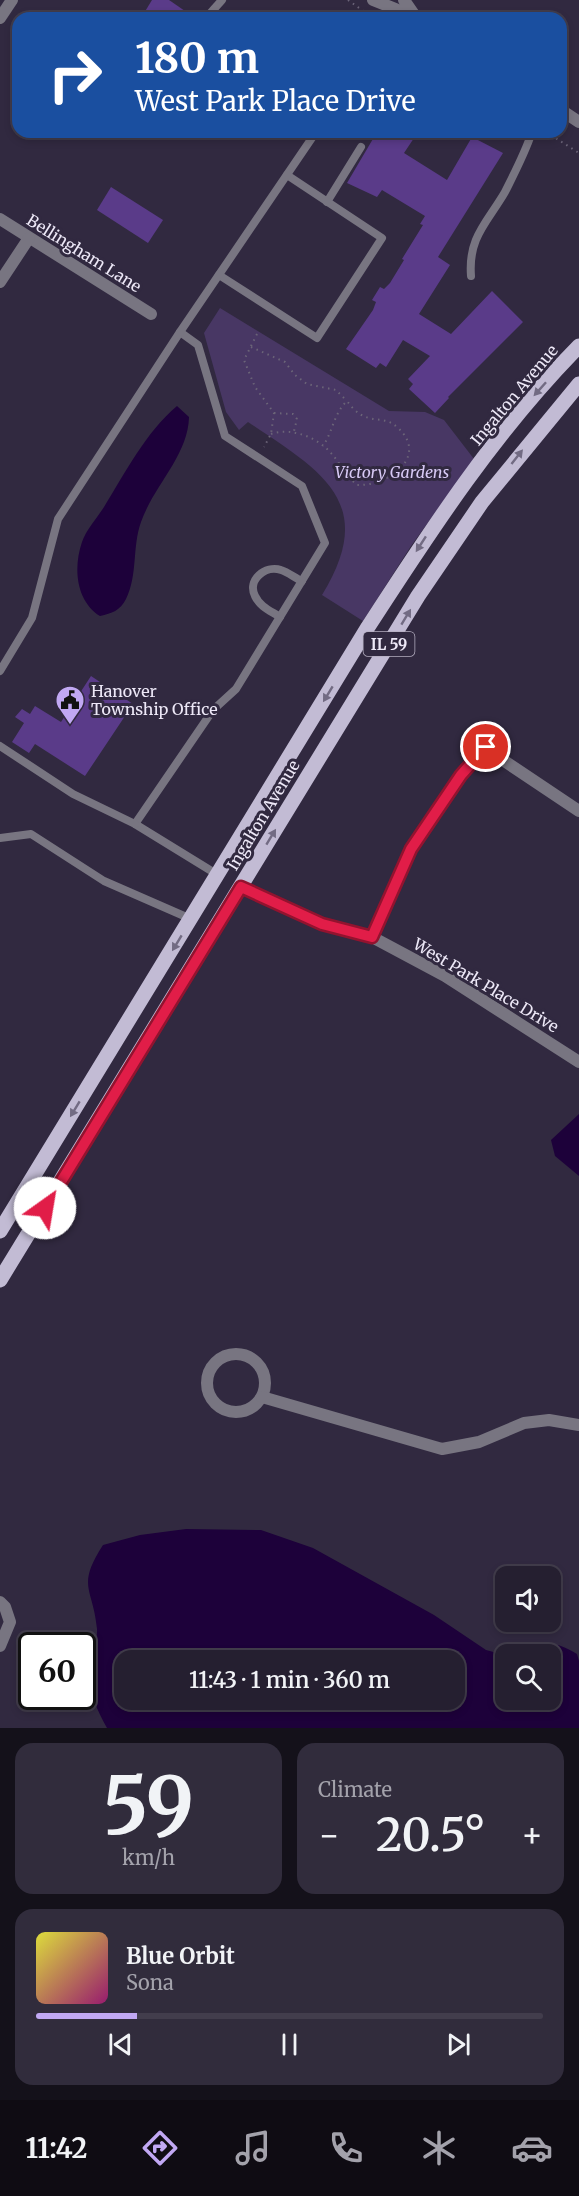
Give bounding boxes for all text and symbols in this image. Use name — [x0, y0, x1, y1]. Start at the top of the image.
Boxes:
text: 180 m — [135, 32, 259, 84]
icon: right — [36, 36, 114, 114]
text: West Park Place Drive — [135, 84, 416, 118]
street label: Bellingham Lane — [23, 210, 145, 296]
street label: Ingalton Avenue — [466, 341, 562, 449]
one-way arrow — [533, 382, 547, 397]
one-way arrow — [511, 449, 524, 465]
park label: Victory Gardens — [335, 462, 450, 482]
one-way arrow — [416, 536, 427, 552]
one-way arrow — [401, 608, 411, 625]
road number: IL 59 — [364, 632, 414, 656]
place label: Hanover Township Office — [91, 681, 218, 719]
public building icon: Hanover Township Office — [54, 684, 86, 726]
one-way arrow — [322, 686, 333, 702]
pin — [460, 721, 511, 772]
icon: arrive — [469, 730, 502, 763]
street label: Ingalton Avenue — [222, 756, 304, 874]
one-way arrow — [266, 829, 277, 845]
street label: West Park Place Drive — [409, 933, 562, 1036]
one-way arrow — [171, 935, 182, 951]
one-way arrow — [70, 1101, 81, 1117]
position arrow — [13.0, 1176, 77.0, 1240]
map controls — [495, 1566, 561, 1710]
button: sound — [495, 1566, 561, 1632]
speed limit sign: 60 — [18, 1632, 96, 1710]
button: search — [495, 1644, 561, 1710]
text: 11:43 · 1 min · 360 m — [189, 1666, 390, 1694]
text: 59 — [103, 1757, 194, 1855]
text: Climate — [318, 1777, 392, 1802]
text: 20.5° — [376, 1807, 485, 1863]
text: − — [318, 1815, 340, 1856]
text: + — [521, 1815, 543, 1856]
text: km/h — [122, 1845, 175, 1870]
text: Blue Orbit — [126, 1942, 235, 1970]
text: Sona — [126, 1970, 174, 1995]
icon: previous — [104, 2028, 137, 2061]
icon: pause — [273, 2028, 306, 2061]
icon: next — [442, 2028, 475, 2061]
icon: directions — [139, 2127, 181, 2169]
icon: music — [232, 2127, 274, 2169]
icon: phone — [325, 2127, 367, 2169]
icon: climate — [418, 2127, 460, 2169]
icon: car — [511, 2127, 553, 2169]
text: 11:42 — [26, 2131, 87, 2165]

